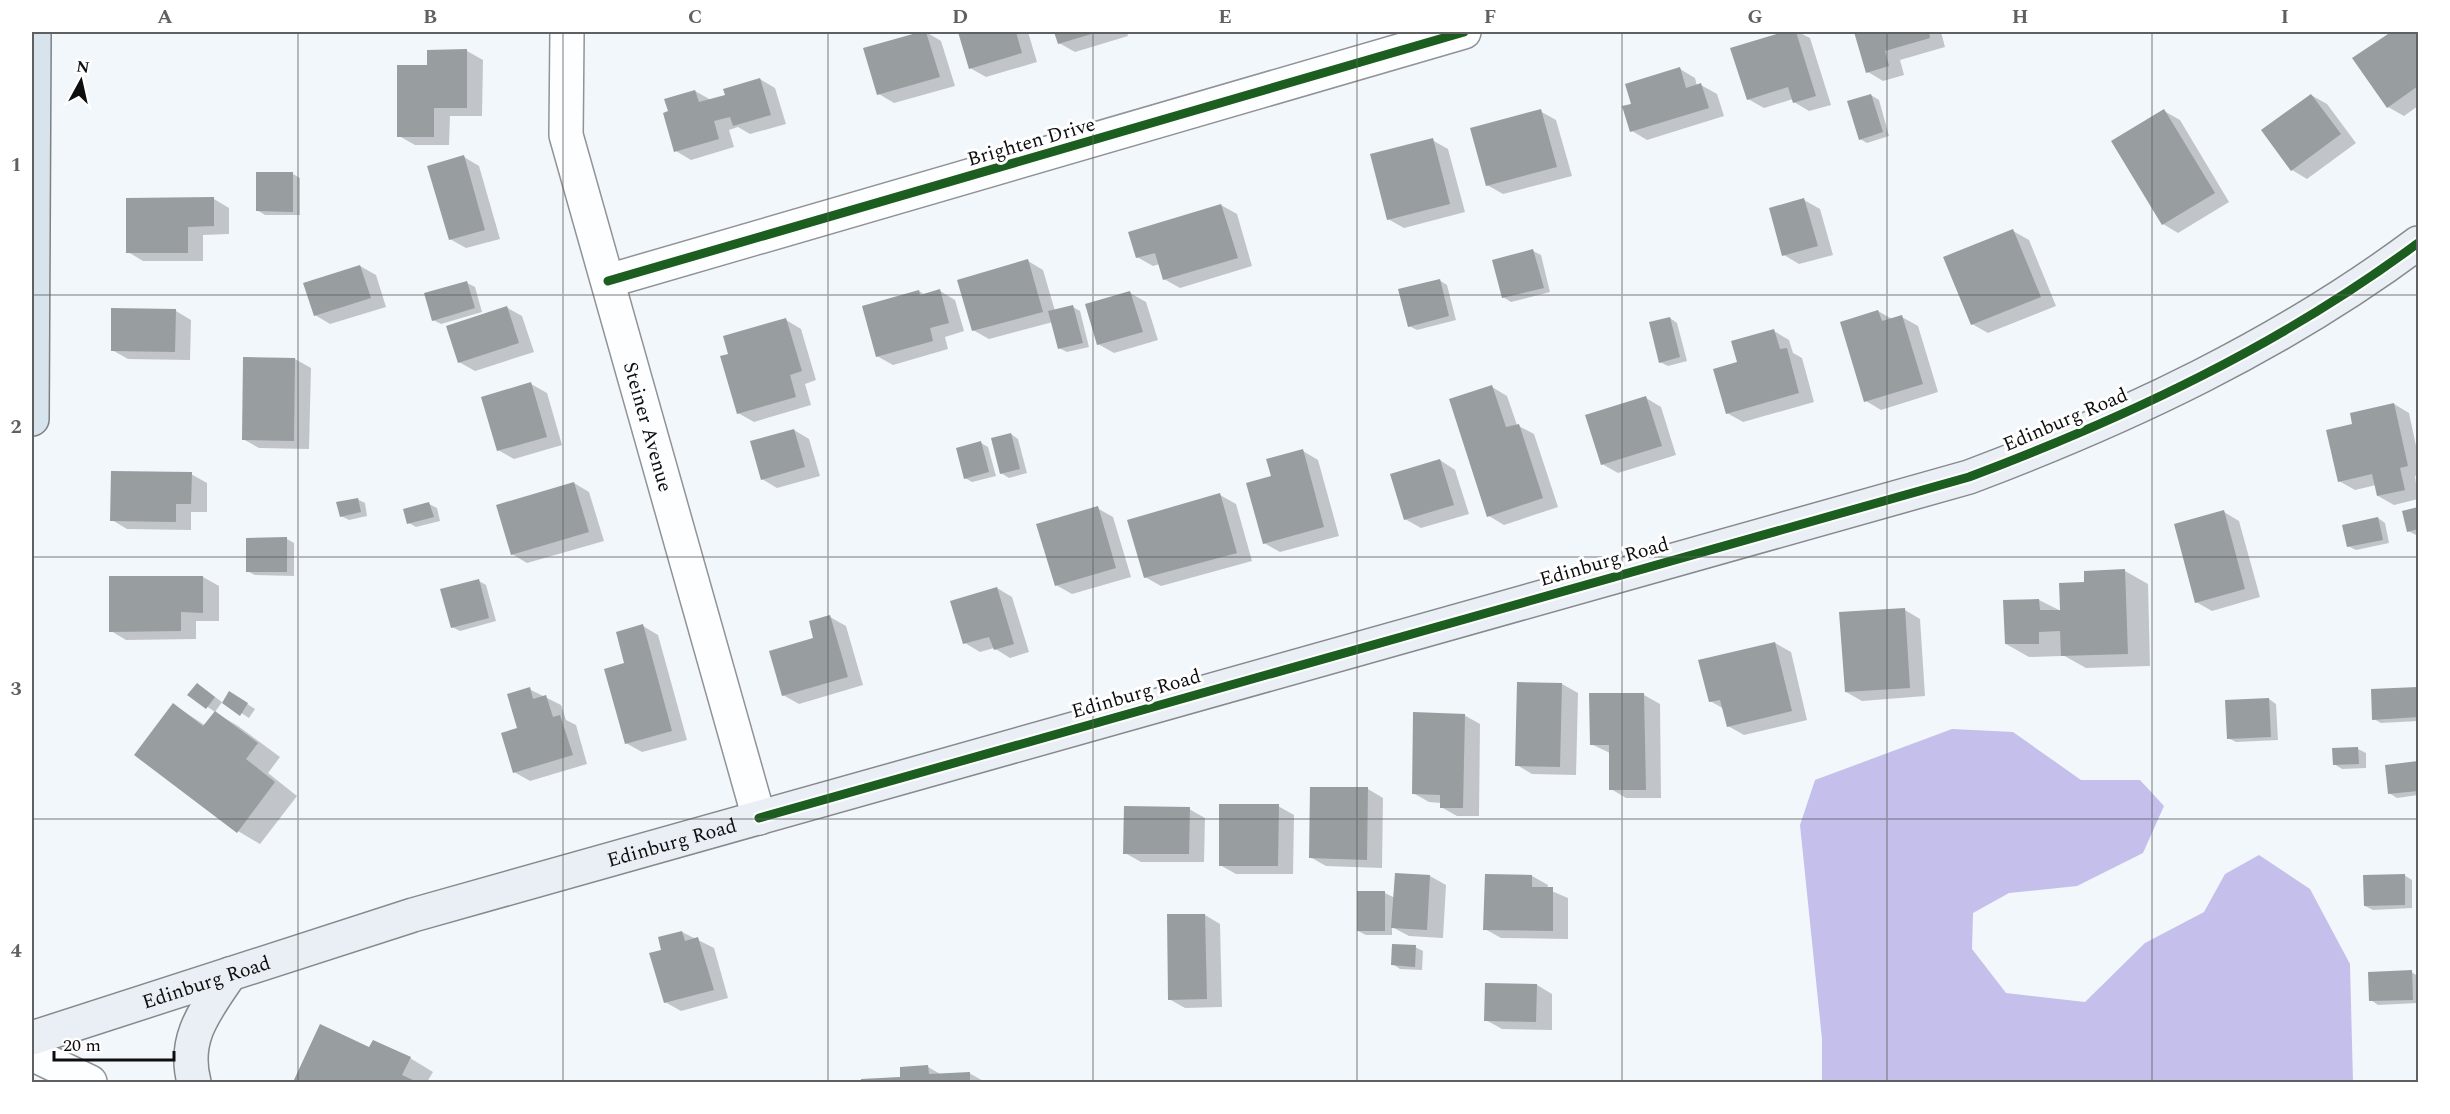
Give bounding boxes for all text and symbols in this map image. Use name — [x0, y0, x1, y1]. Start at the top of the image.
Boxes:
text: A — [157, 2, 173, 32]
text: B — [423, 2, 437, 32]
text: C — [688, 2, 702, 32]
text: D — [952, 2, 968, 32]
text: E — [1218, 2, 1232, 32]
text: F — [1484, 2, 1496, 32]
text: G — [1747, 2, 1763, 32]
text: H — [2012, 2, 2028, 32]
text: I — [2281, 2, 2289, 32]
north arrow — [51, 51, 111, 111]
text: N — [75, 54, 91, 80]
street label: Brighten Drive — [964, 109, 1099, 175]
text: 1 — [10, 150, 22, 180]
street label: Steiner Avenue — [615, 358, 680, 496]
street label: Edinburg Road — [1998, 380, 2133, 460]
text: 2 — [10, 412, 22, 442]
street label: Edinburg Road — [1536, 529, 1672, 595]
street label: Edinburg Road — [1068, 661, 1204, 727]
text: 3 — [10, 674, 22, 704]
street label: Edinburg Road — [604, 811, 740, 876]
text: 4 — [10, 936, 22, 966]
street label: Edinburg Road — [138, 948, 275, 1017]
scale bar — [54, 1024, 174, 1062]
text: 20 m — [63, 1032, 101, 1059]

